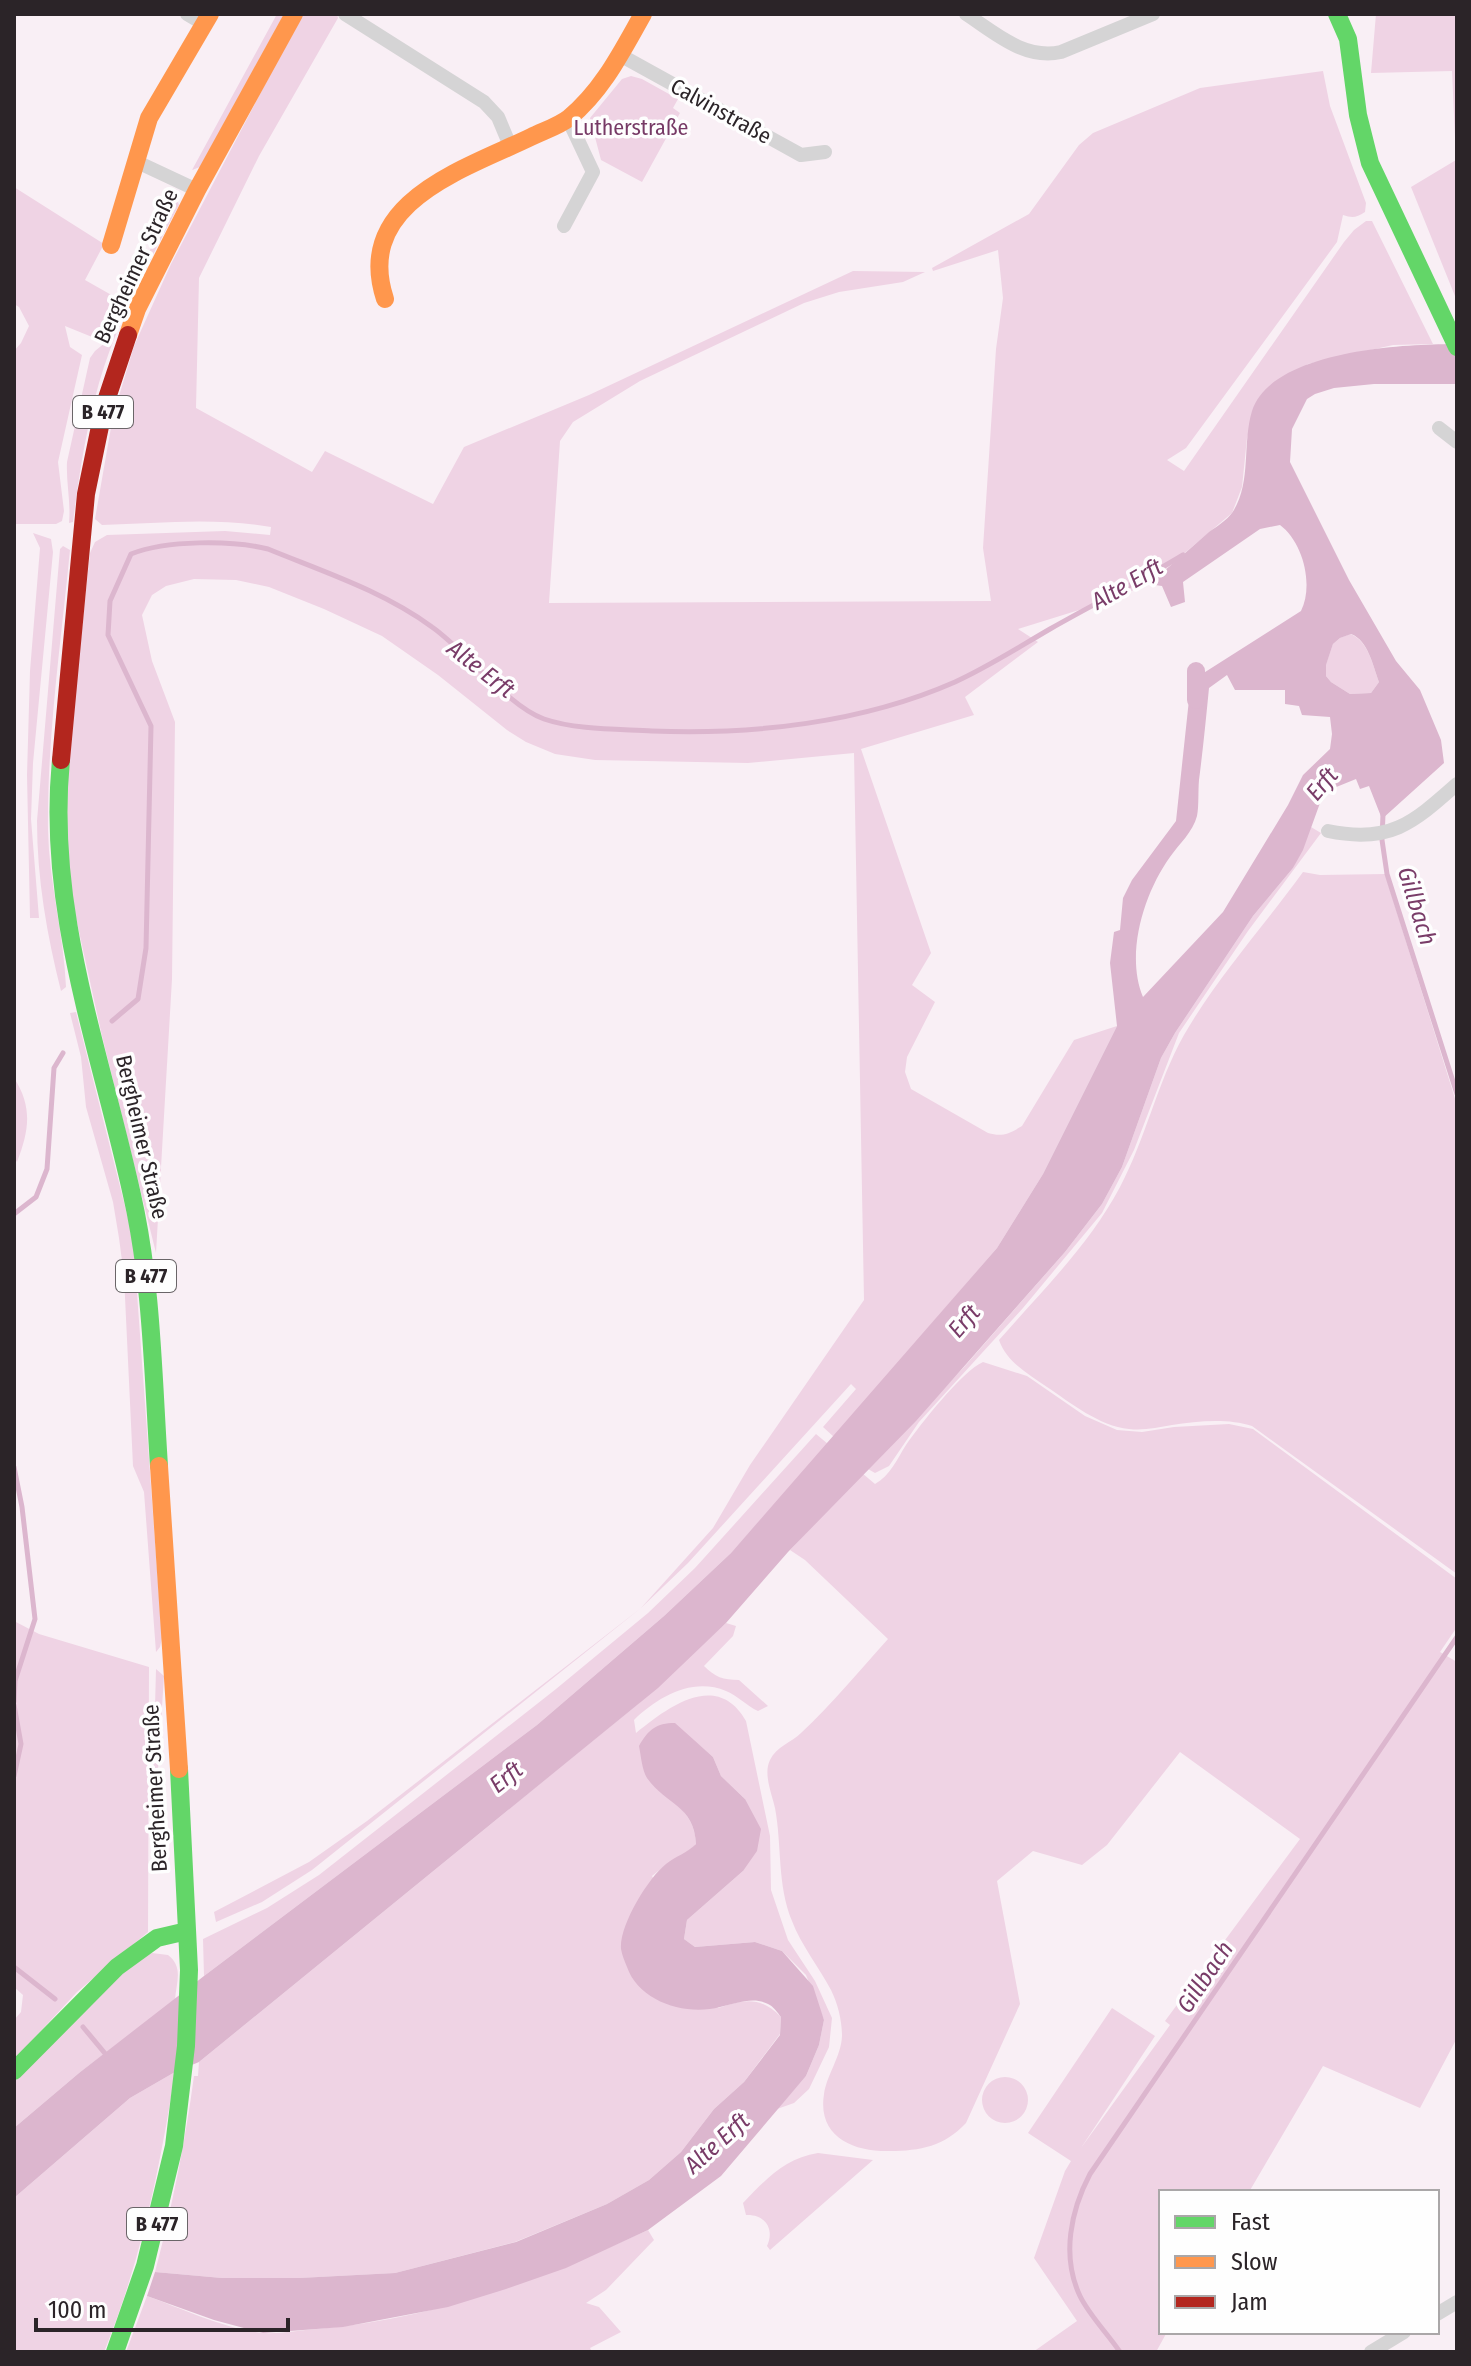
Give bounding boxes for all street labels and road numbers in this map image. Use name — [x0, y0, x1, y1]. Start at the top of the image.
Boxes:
street label: Calvinstraße — [666, 72, 776, 150]
street label: Bergheimer Straße — [88, 184, 184, 348]
road number: B 477 — [73, 396, 133, 428]
street label: Bergheimer Straße — [110, 1052, 174, 1222]
road number: B 477 — [116, 1260, 176, 1292]
street label: Bergheimer Straße — [137, 1704, 173, 1872]
road number: B 477 — [127, 2208, 187, 2240]

